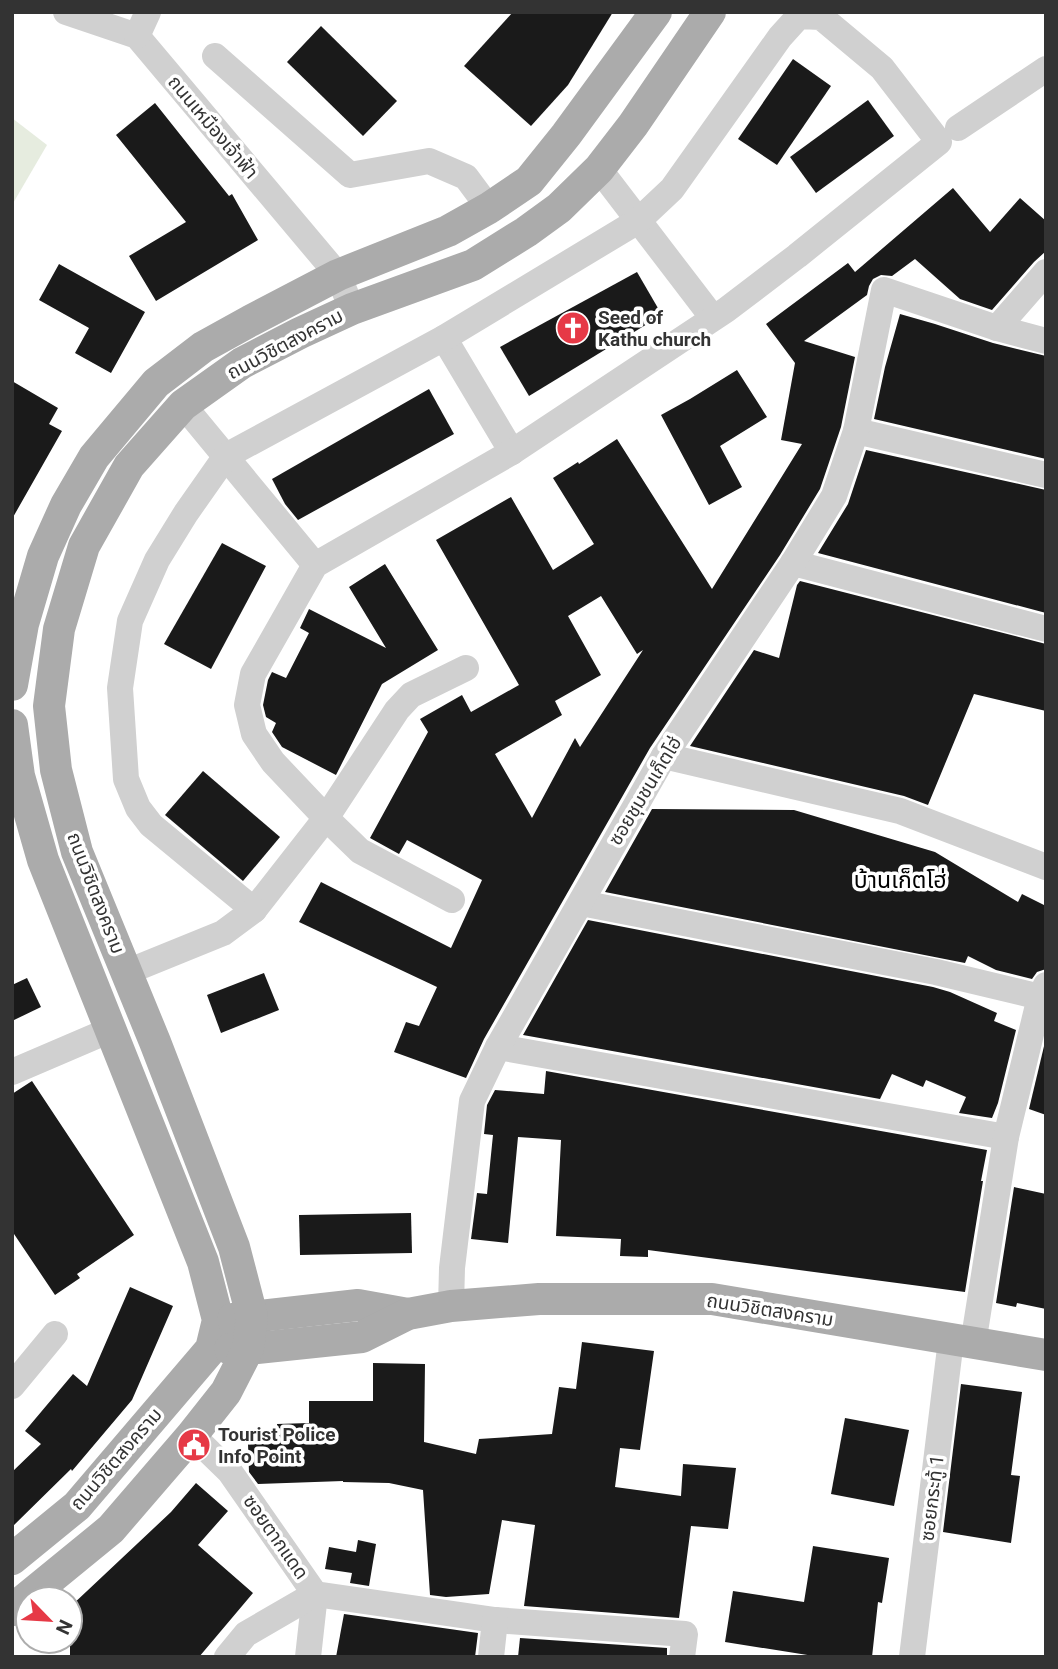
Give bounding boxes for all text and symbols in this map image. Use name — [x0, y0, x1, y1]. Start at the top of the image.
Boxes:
street label: ถนนเหมืองเจ้าฟ้า — [163, 71, 263, 183]
street label: ถนนวิชิตสงคราม — [223, 304, 347, 384]
place label: Seed of Kathu church — [598, 306, 711, 351]
church icon: Seed of Kathu church — [554, 309, 592, 347]
street label: ซอยชุมชนเก็ตโฮ่ — [604, 732, 687, 849]
street label: ถนนวิชิตสงคราม — [62, 829, 130, 957]
district label: บ้านเก็ตโฮ่ — [854, 867, 946, 894]
street label: ถนนวิชิตสงคราม — [705, 1289, 835, 1331]
street label: ถนนวิชิตสงคราม — [65, 1403, 167, 1515]
place label: Tourist Police Info Point — [218, 1423, 336, 1468]
public building icon: Tourist Police Info Point — [175, 1426, 213, 1464]
street label: ซอยกระทู้ 1 — [915, 1454, 950, 1543]
street label: ซอยตากแดด — [238, 1490, 314, 1584]
north arrow — [14, 1585, 84, 1655]
text: N — [51, 1616, 77, 1638]

